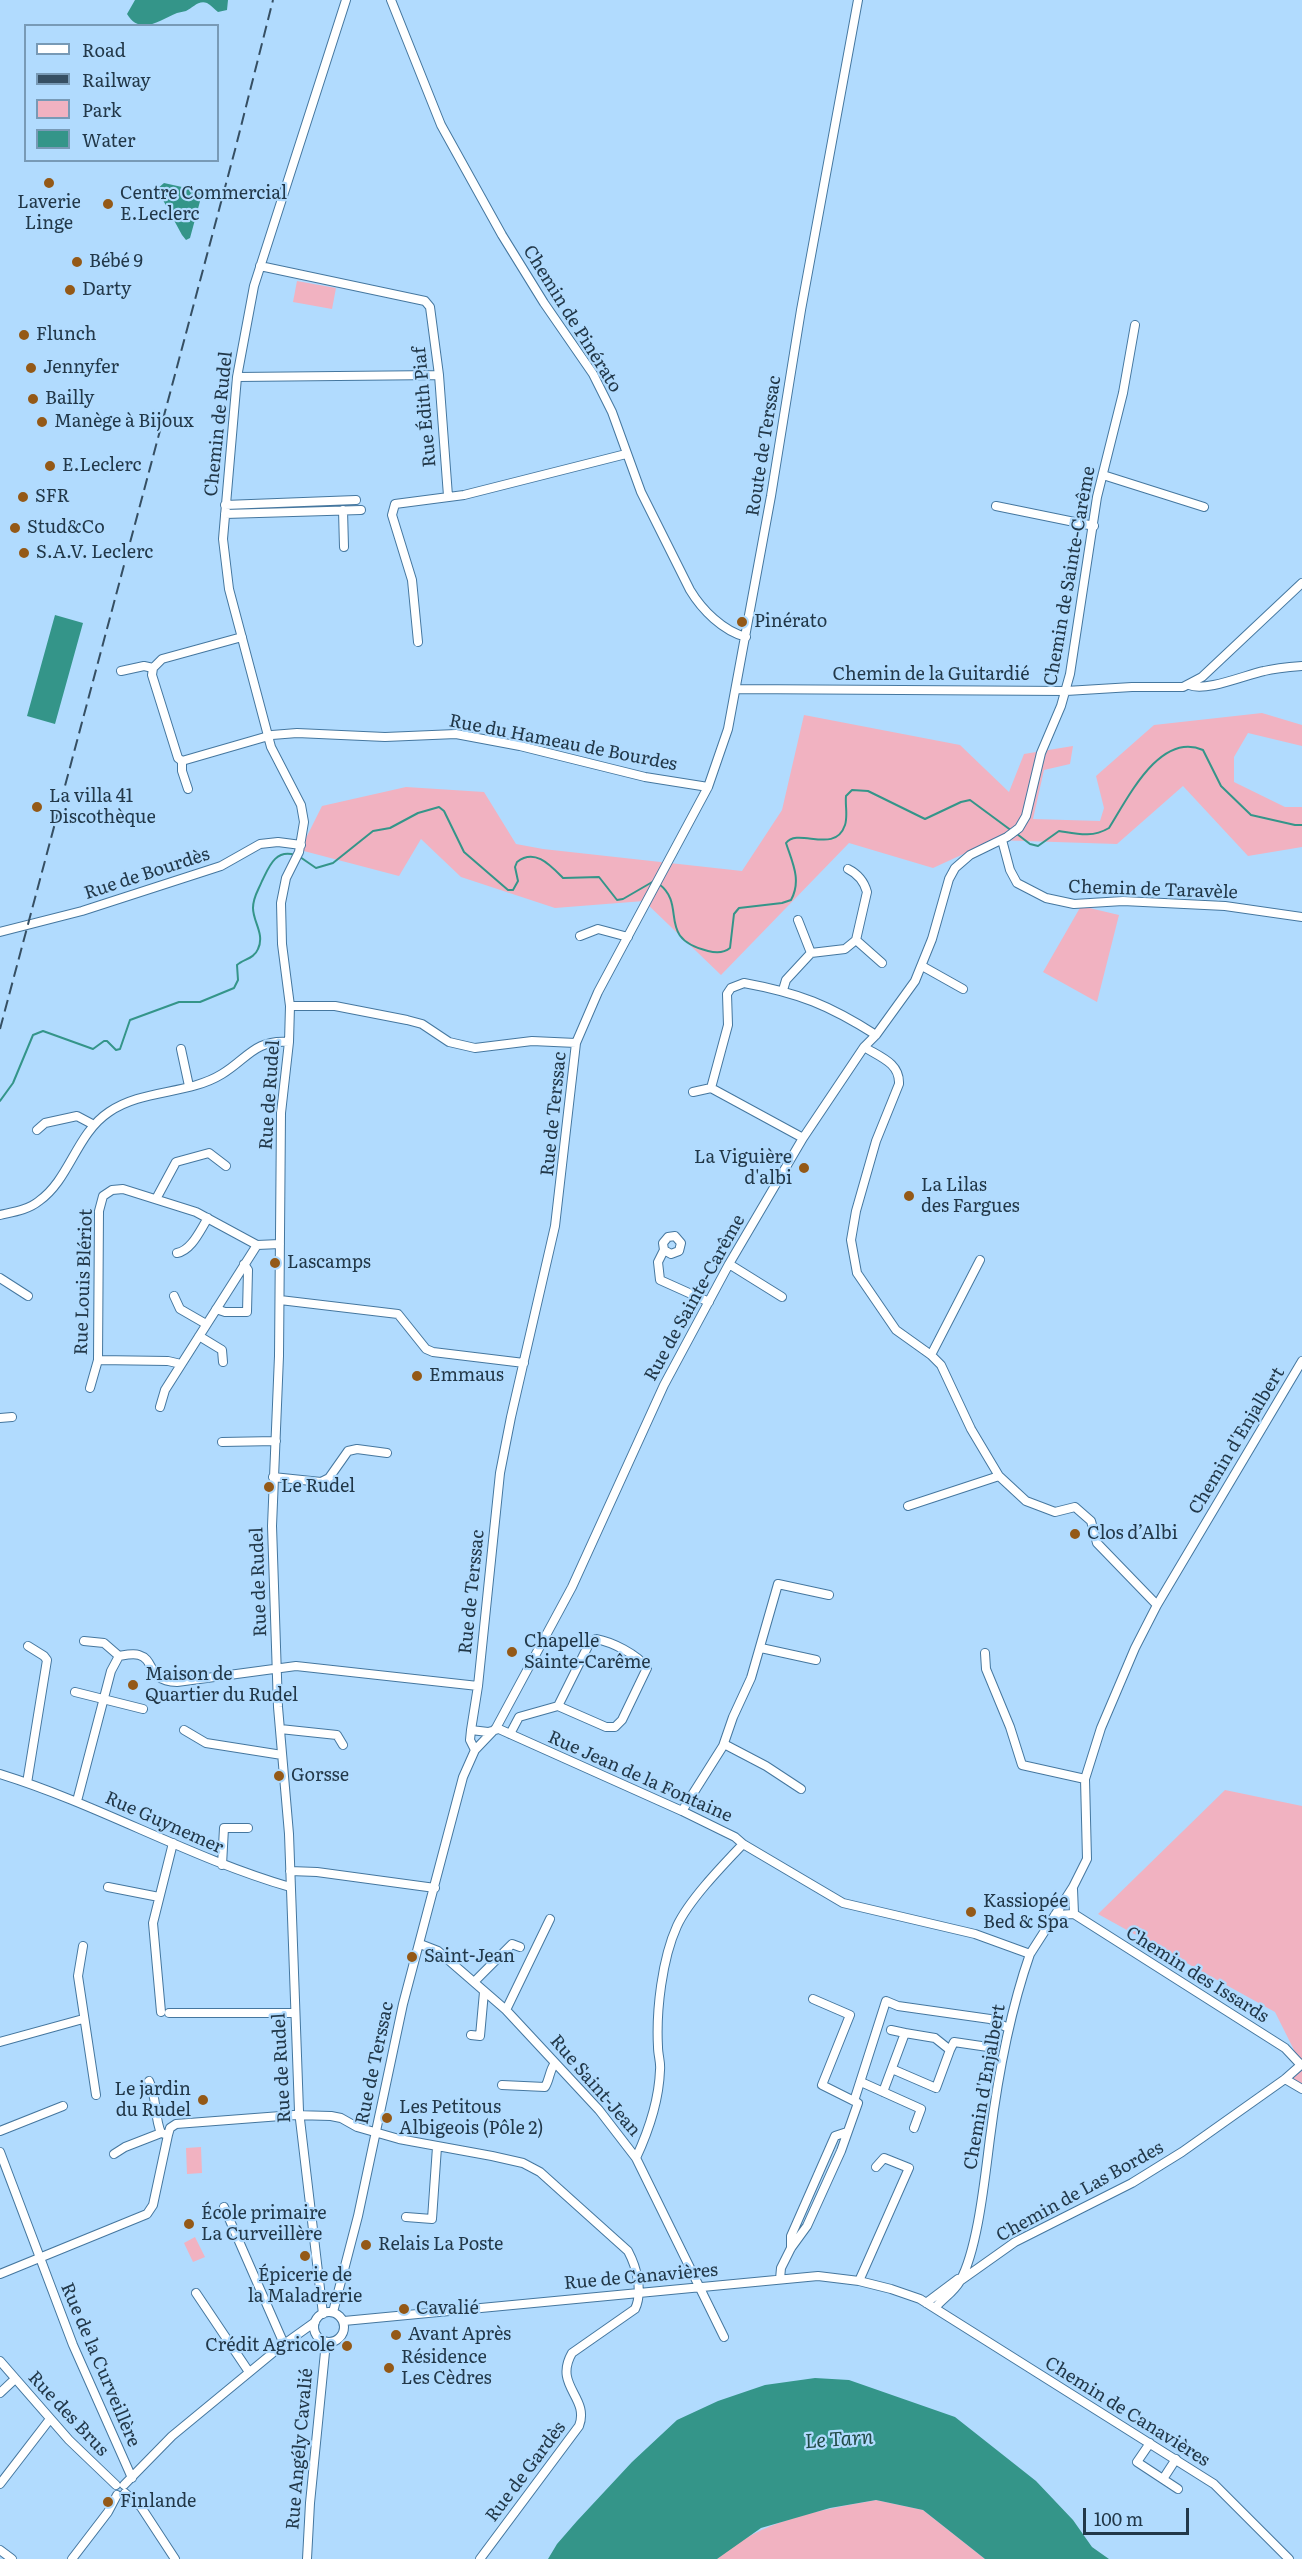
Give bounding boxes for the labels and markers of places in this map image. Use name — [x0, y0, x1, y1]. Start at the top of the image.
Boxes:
marker: Laverie Linge — [42, 176, 56, 190]
place label: Centre Commercial E.Leclerc — [120, 183, 287, 226]
place label: Laverie Linge — [17, 192, 81, 234]
marker: Centre Commercial E.Leclerc — [101, 197, 115, 211]
place label: Bébé 9 — [89, 251, 143, 273]
marker: Bébé 9 — [70, 255, 84, 269]
place label: Darty — [82, 279, 131, 301]
marker: Darty — [63, 283, 77, 297]
place label: Flunch — [36, 324, 96, 346]
marker: Flunch — [17, 328, 31, 342]
place label: Jennyfer — [43, 357, 119, 379]
marker: Jennyfer — [24, 361, 38, 375]
place label: Bailly — [45, 388, 94, 410]
marker: Bailly — [26, 392, 40, 406]
place label: Manège à Bijoux — [54, 411, 194, 433]
marker: Manège à Bijoux — [35, 415, 49, 429]
place label: E.Leclerc — [62, 455, 141, 477]
marker: E.Leclerc — [43, 459, 57, 473]
place label: SFR — [35, 486, 70, 508]
marker: SFR — [16, 490, 30, 504]
place label: Stud&Co — [27, 517, 105, 539]
marker: Stud&Co — [8, 521, 22, 535]
place label: S.A.V. Leclerc — [36, 542, 153, 564]
marker: S.A.V. Leclerc — [17, 546, 31, 560]
place label: Pinérato — [754, 611, 827, 633]
marker: Pinérato — [735, 615, 749, 629]
place label: La villa 41 Discothèque — [49, 786, 156, 828]
marker: La villa 41 Discothèque — [30, 800, 44, 814]
place label: La Viguière d'albi — [694, 1147, 792, 1190]
marker: La Viguière d'albi — [797, 1161, 811, 1175]
place label: La Lilas des Fargues — [921, 1175, 1020, 1218]
marker: La Lilas des Fargues — [902, 1189, 916, 1203]
place label: Lascamps — [287, 1252, 371, 1274]
marker: Lascamps — [268, 1256, 282, 1270]
place label: Emmaus — [429, 1365, 504, 1387]
marker: Emmaus — [410, 1369, 424, 1383]
place label: Le Rudel — [281, 1476, 355, 1498]
marker: Le Rudel — [262, 1480, 276, 1494]
place label: Clos d’Albi — [1087, 1523, 1178, 1545]
marker: Clos d’Albi — [1068, 1527, 1082, 1541]
place label: Chapelle Sainte-Carême — [524, 1631, 651, 1674]
marker: Chapelle Sainte-Carême — [505, 1645, 519, 1659]
place label: Maison de Quartier du Rudel — [145, 1664, 298, 1706]
marker: Maison de Quartier du Rudel — [126, 1678, 140, 1692]
place label: Gorsse — [291, 1765, 349, 1787]
marker: Gorsse — [272, 1769, 286, 1783]
place label: Kassiopée Bed & Spa — [983, 1891, 1069, 1934]
marker: Kassiopée Bed & Spa — [964, 1905, 978, 1919]
place label: Saint-Jean — [424, 1946, 515, 1968]
marker: Saint-Jean — [405, 1950, 419, 1964]
place label: Le jardin du Rudel — [115, 2079, 191, 2122]
marker: Le jardin du Rudel — [196, 2093, 210, 2107]
place label: Les Petitous Albigeois (Pôle 2) — [399, 2097, 543, 2140]
marker: Les Petitous Albigeois (Pôle 2) — [380, 2111, 394, 2125]
place label: École primaire La Curveillère — [201, 2203, 327, 2246]
marker: École primaire La Curveillère — [182, 2217, 196, 2231]
place label: Relais La Poste — [378, 2234, 503, 2256]
marker: Relais La Poste — [359, 2238, 373, 2252]
marker: Épicerie de la Maladrerie — [298, 2249, 312, 2263]
place label: Épicerie de la Maladrerie — [248, 2265, 362, 2308]
place label: Cavalié — [416, 2298, 479, 2320]
marker: Cavalié — [397, 2302, 411, 2316]
place label: Avant Après — [408, 2324, 511, 2346]
marker: Avant Après — [389, 2328, 403, 2342]
place label: Crédit Agricole — [205, 2335, 335, 2357]
marker: Crédit Agricole — [340, 2339, 354, 2353]
place label: Résidence Les Cèdres — [401, 2347, 492, 2390]
marker: Résidence Les Cèdres — [382, 2361, 396, 2375]
place label: Finlande — [120, 2491, 196, 2513]
marker: Finlande — [101, 2495, 115, 2509]

